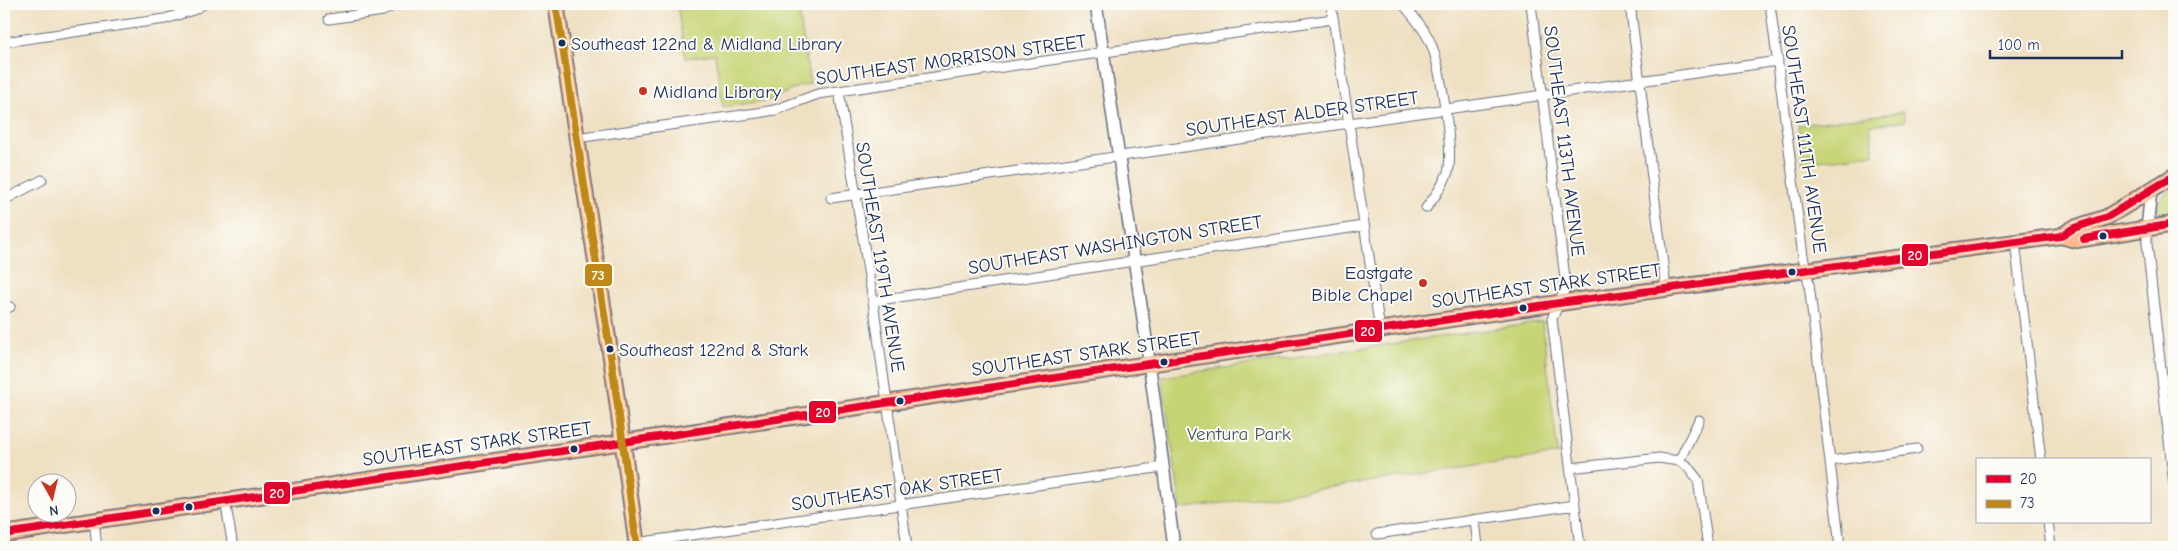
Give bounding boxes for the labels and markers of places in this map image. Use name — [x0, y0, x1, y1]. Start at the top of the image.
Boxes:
place label: Southeast 122nd & Midland Library — [571, 34, 843, 55]
marker: Southeast 122nd & Midland Library — [557, 38, 567, 48]
place label: Midland Library — [653, 81, 782, 103]
marker: Midland Library — [637, 85, 649, 97]
unlabelled marker — [2098, 231, 2108, 241]
place label: Eastgate Bible Chapel — [1311, 262, 1413, 306]
unlabelled marker — [1787, 267, 1797, 277]
marker: Eastgate Bible Chapel — [1417, 277, 1429, 289]
unlabelled marker — [1518, 303, 1528, 313]
place label: Southeast 122nd & Stark — [619, 340, 808, 361]
marker: Southeast 122nd & Stark — [605, 344, 615, 354]
unlabelled marker — [1159, 357, 1169, 367]
unlabelled marker — [895, 396, 905, 406]
unlabelled marker — [569, 444, 579, 454]
unlabelled marker — [184, 502, 194, 512]
unlabelled marker — [151, 506, 161, 516]

